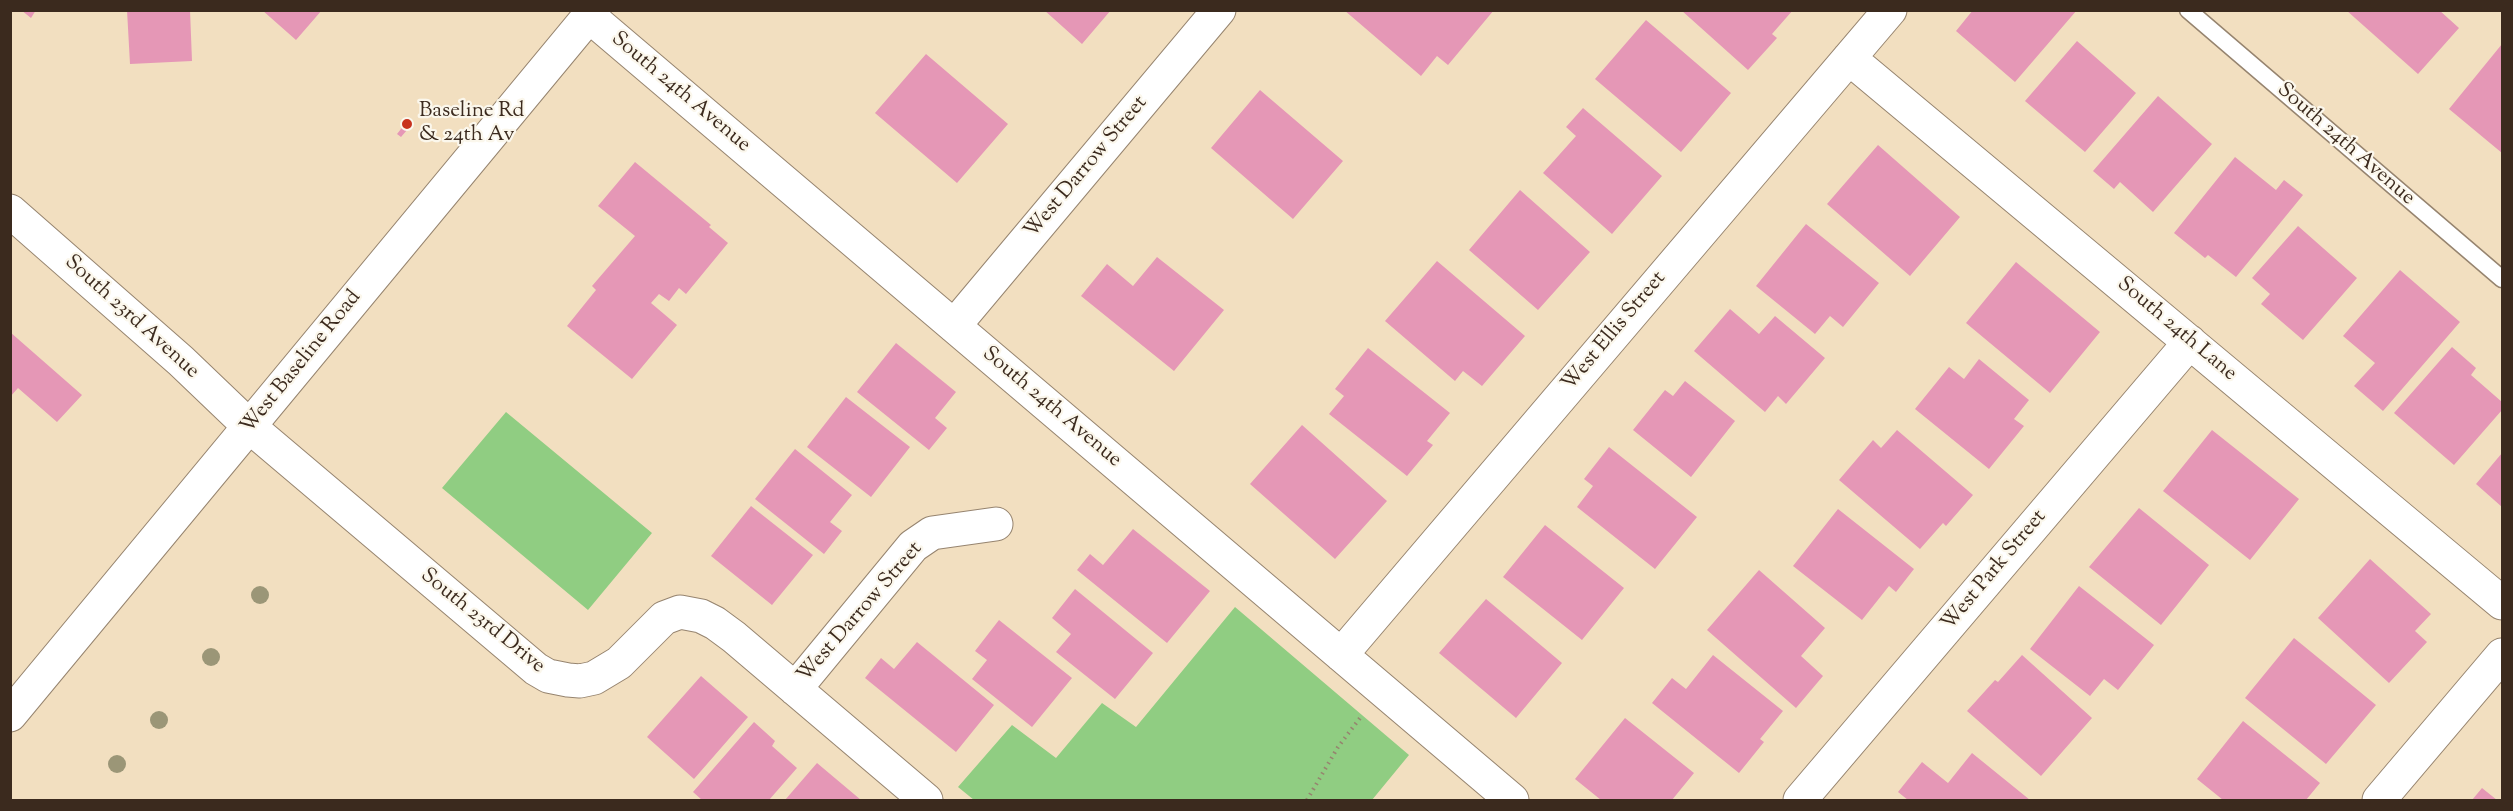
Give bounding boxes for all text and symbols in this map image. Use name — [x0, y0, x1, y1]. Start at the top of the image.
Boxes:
street label: South 24th Avenue — [605, 27, 755, 159]
street label: South 24th Avenue — [2271, 78, 2419, 212]
street label: West Darrow Street — [1020, 92, 1154, 244]
place label: Baseline Rd & 24th Av — [419, 99, 524, 149]
marker: Baseline Rd & 24th Av — [400, 117, 414, 131]
street label: South 23rd Avenue — [58, 251, 204, 385]
street label: West Ellis Street — [1558, 267, 1672, 397]
street label: South 24th Lane — [2111, 273, 2241, 387]
street label: West Baseline Road — [236, 286, 368, 440]
street label: South 24th Avenue — [976, 342, 1126, 474]
street label: West Park Street — [1937, 506, 2053, 636]
street label: West Darrow Street — [793, 538, 929, 688]
street label: South 23rd Drive — [415, 564, 549, 680]

